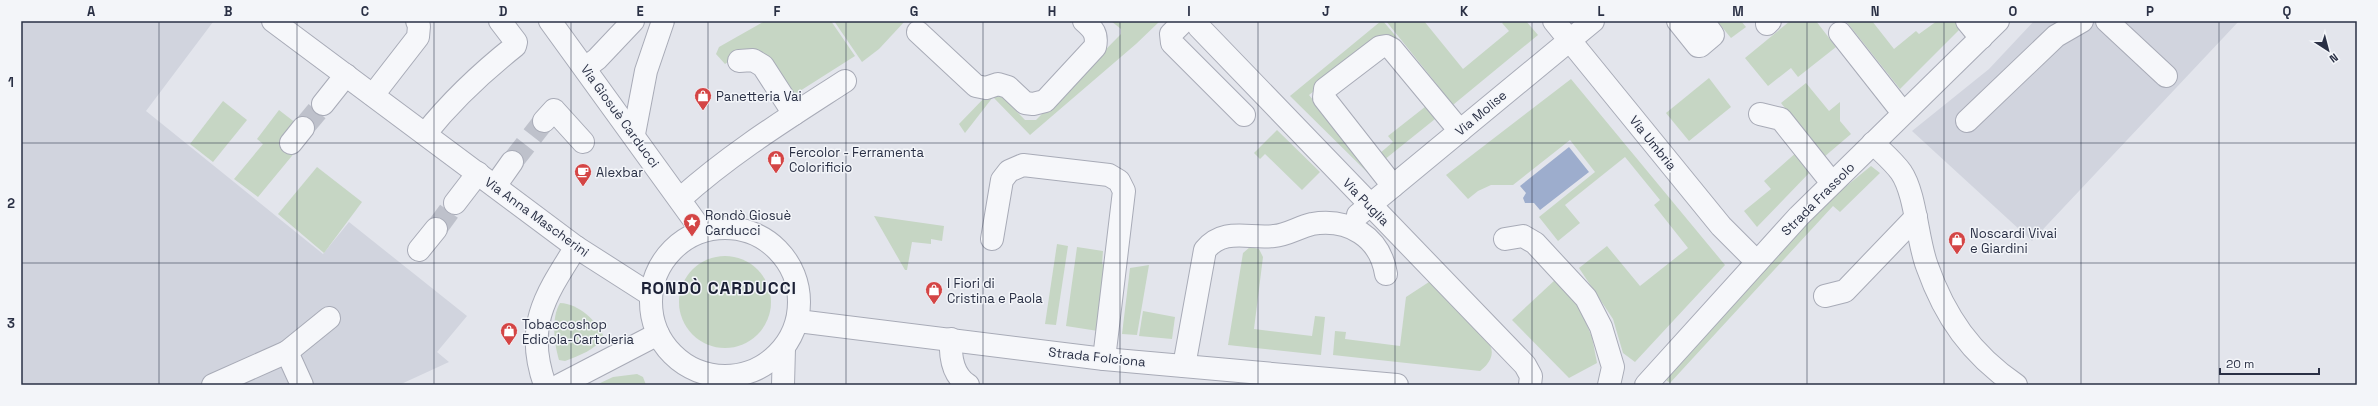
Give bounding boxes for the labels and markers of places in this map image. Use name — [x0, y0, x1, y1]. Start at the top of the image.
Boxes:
shop icon: Panetteria Vai — [693, 86, 713, 111]
place label: Panetteria Vai — [716, 88, 802, 105]
place label: Fercolor - Ferramenta Colorificio — [789, 144, 924, 176]
shop icon: Fercolor - Ferramenta Colorificio — [766, 149, 786, 174]
cafe icon: Alexbar — [573, 162, 593, 187]
place label: Alexbar — [596, 164, 643, 181]
place label: Rondò Giosuè Carducci — [705, 207, 791, 239]
place icon: Rondò Giosuè Carducci — [682, 212, 702, 237]
place label: Noscardi Vivai e Giardini — [1970, 225, 2057, 257]
shop icon: Noscardi Vivai e Giardini — [1947, 230, 1967, 255]
place label: I Fiori di Cristina e Paola — [947, 275, 1043, 307]
shop icon: I Fiori di Cristina e Paola — [924, 280, 944, 305]
place label: Tobaccoshop Edicola-Cartoleria — [522, 316, 635, 348]
shop icon: Tobaccoshop Edicola-Cartoleria — [499, 321, 519, 346]

